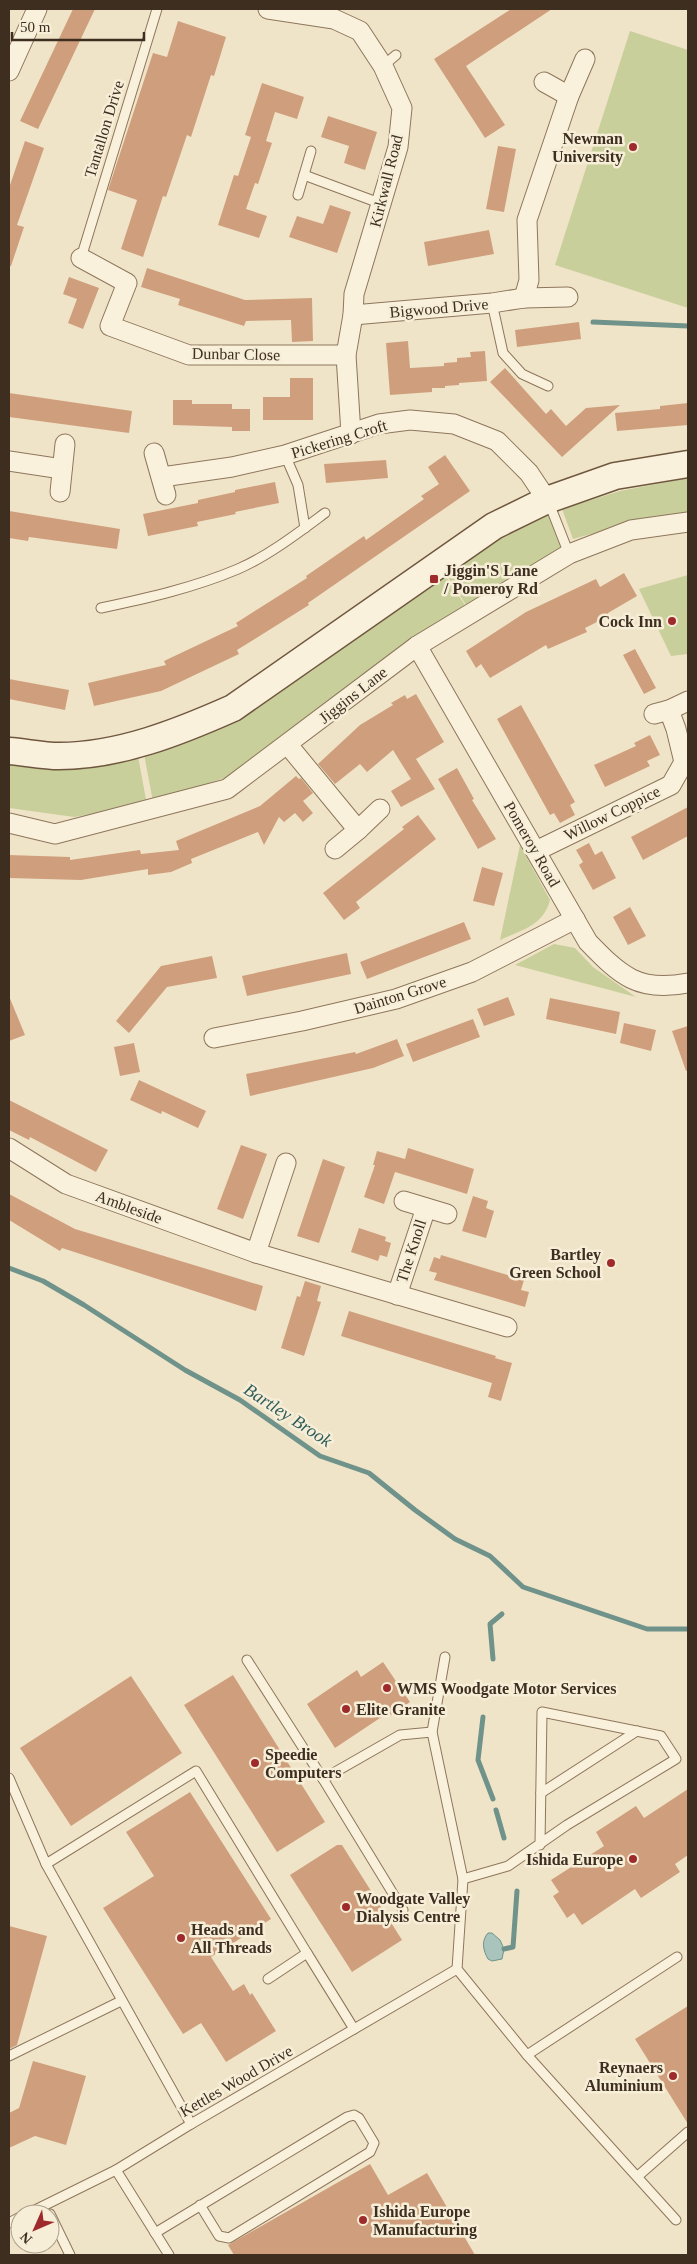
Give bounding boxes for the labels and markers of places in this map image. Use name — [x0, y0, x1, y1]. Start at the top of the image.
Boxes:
place label: Newman University — [552, 130, 623, 166]
marker: Newman University — [627, 141, 639, 153]
place label: Jiggin'S Lane / Pomeroy Rd — [443, 562, 538, 598]
marker: Jiggin'S Lane / Pomeroy Rd — [428, 573, 440, 585]
place label: Cock Inn — [598, 613, 662, 630]
marker: Cock Inn — [666, 615, 678, 627]
place label: Bartley Green School — [509, 1246, 602, 1281]
marker: Bartley Green School — [605, 1257, 617, 1269]
place label: WMS Woodgate Motor Services — [397, 1680, 616, 1698]
marker: WMS Woodgate Motor Services — [381, 1682, 393, 1694]
place label: Elite Granite — [356, 1701, 445, 1718]
marker: Elite Granite — [340, 1703, 352, 1715]
place label: Speedie Computers — [265, 1746, 341, 1782]
marker: Speedie Computers — [249, 1757, 261, 1769]
place label: Ishida Europe — [526, 1851, 623, 1869]
marker: Ishida Europe — [627, 1853, 639, 1865]
place label: Woodgate Valley Dialysis Centre — [356, 1890, 470, 1926]
marker: Woodgate Valley Dialysis Centre — [340, 1901, 352, 1913]
place label: Heads and All Threads — [191, 1921, 272, 1956]
marker: Heads and All Threads — [175, 1932, 187, 1944]
place label: Reynaers Aluminium — [585, 2059, 664, 2094]
marker: Reynaers Aluminium — [667, 2070, 679, 2082]
place label: Ishida Europe Manufacturing — [373, 2203, 477, 2239]
marker: Ishida Europe Manufacturing — [357, 2214, 369, 2226]

